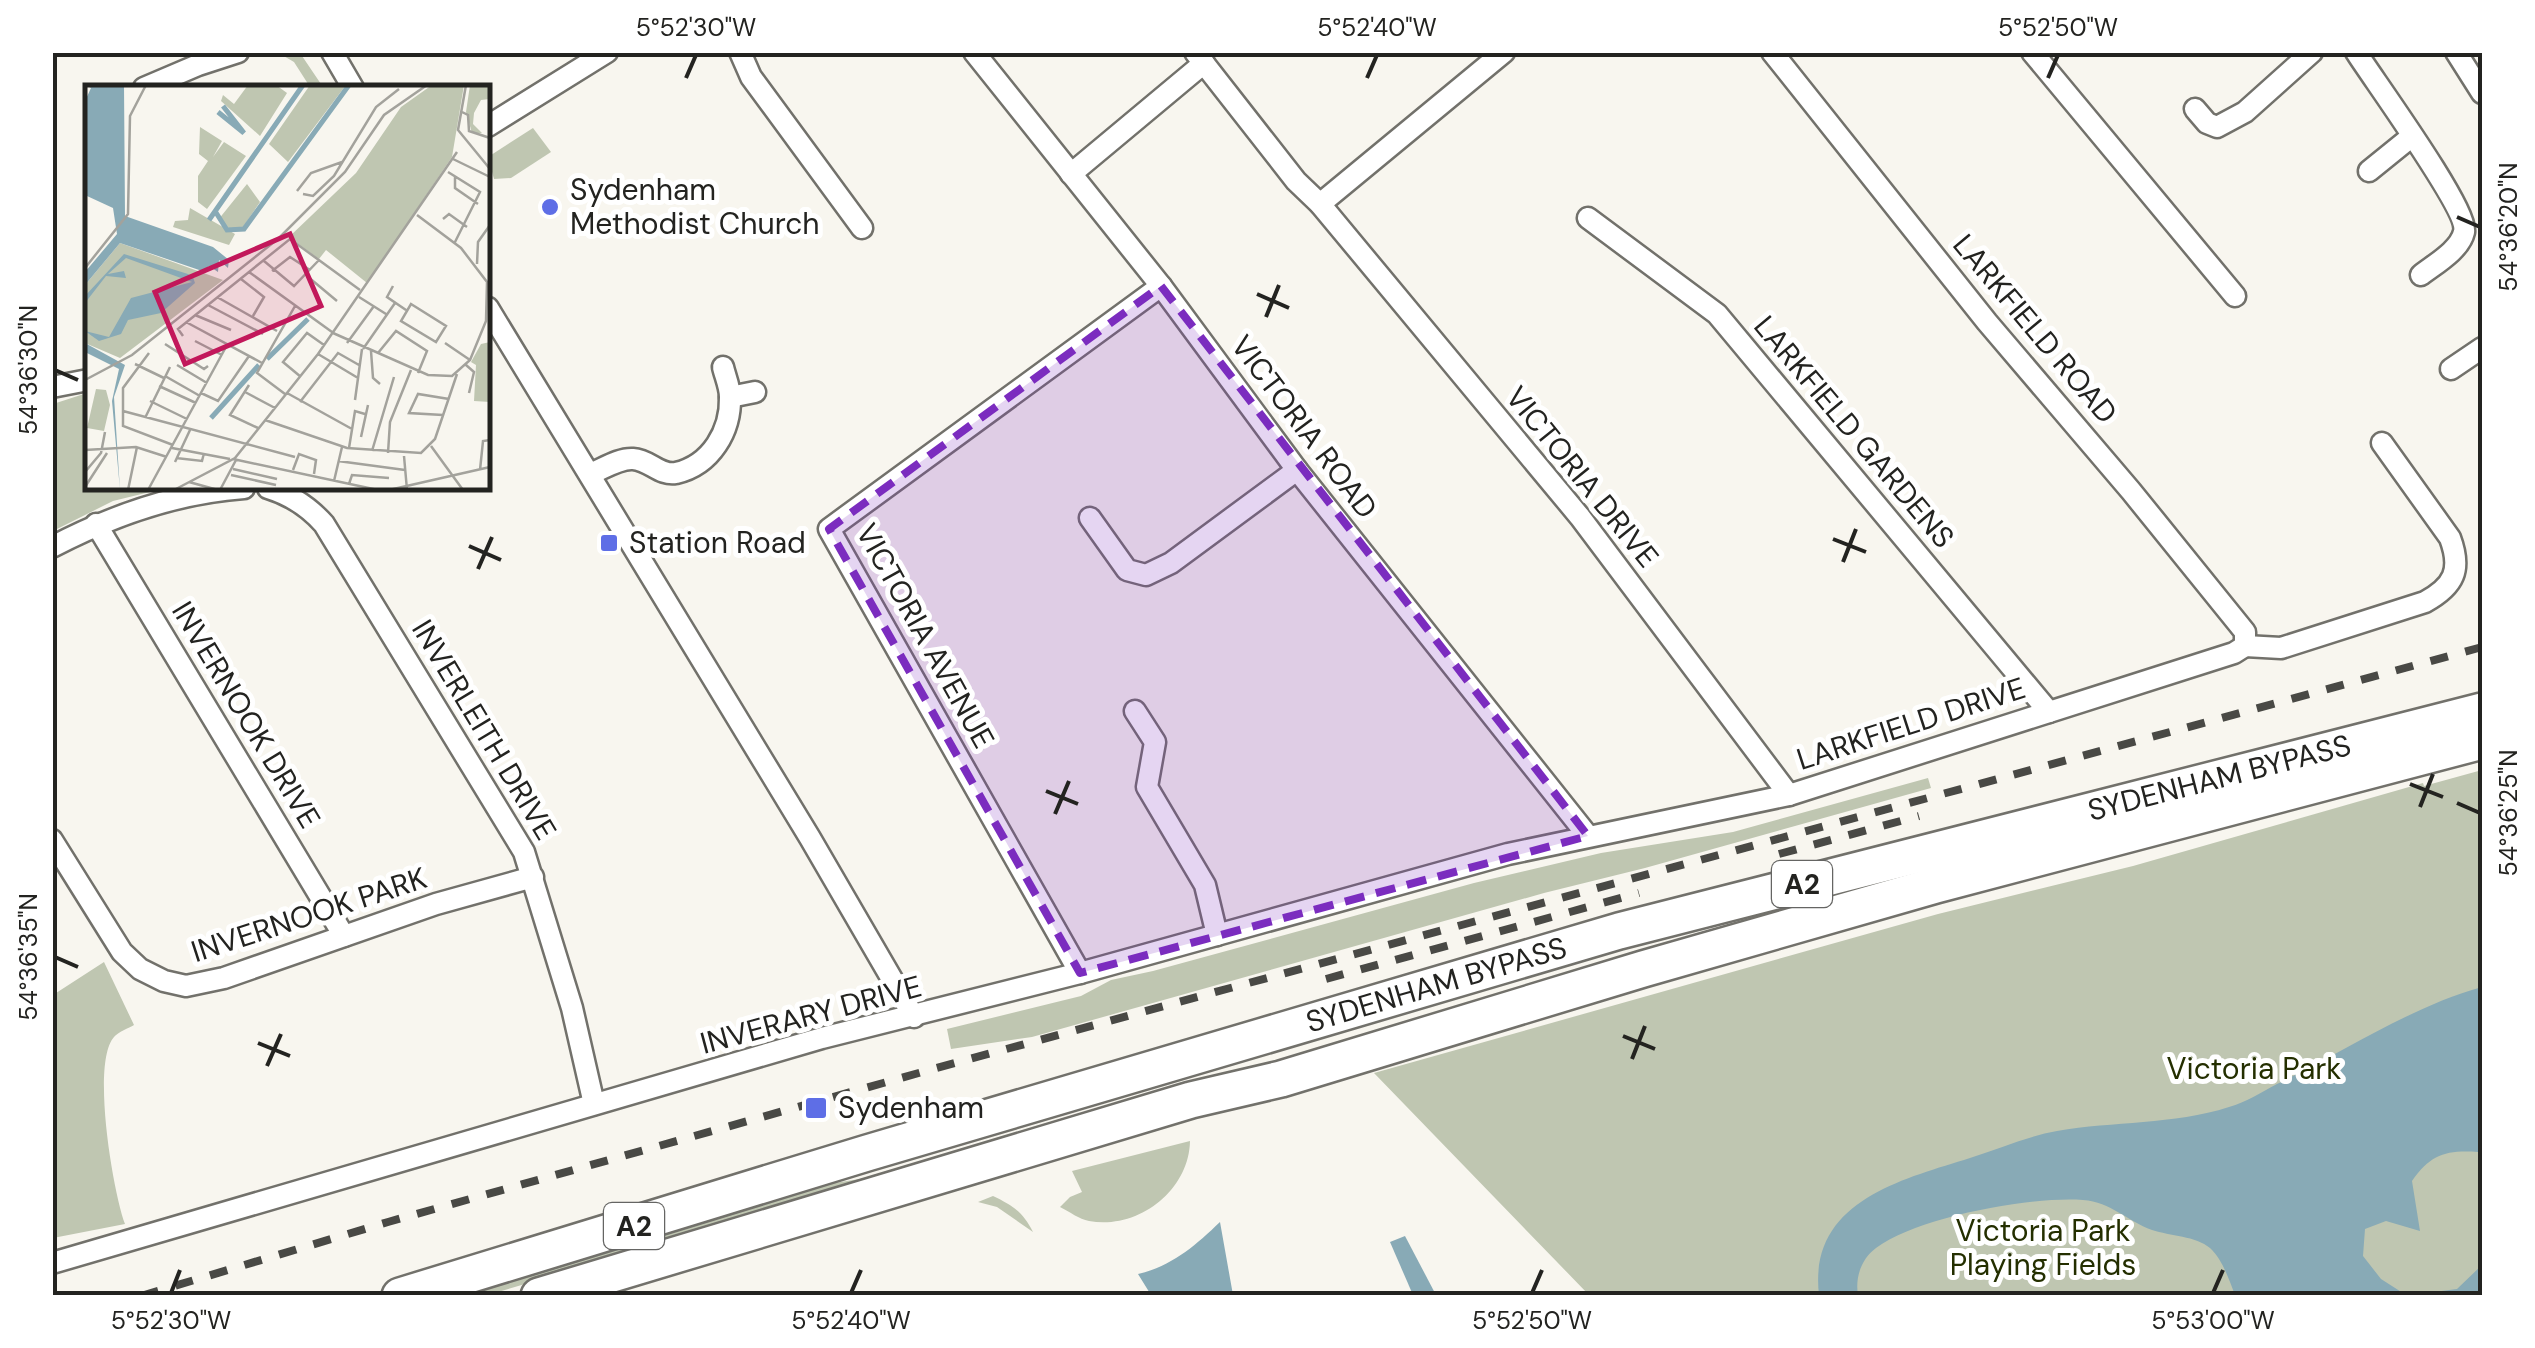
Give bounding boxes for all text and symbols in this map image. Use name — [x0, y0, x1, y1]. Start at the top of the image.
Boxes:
text: 5°52'30"W — [636, 11, 756, 44]
text: 5°52'40"W — [1317, 11, 1437, 44]
text: 5°52'50"W — [1998, 11, 2118, 44]
inset map — [85, 85, 490, 490]
text: 54°36'20"N — [2492, 162, 2525, 292]
place label: Sydenham Methodist Church — [570, 170, 820, 243]
marker: Sydenham Methodist Church — [539, 196, 561, 218]
street label: LARKFIELD ROAD — [1945, 226, 2126, 431]
text: 54°36'30"N — [12, 305, 45, 435]
street label: LARKFIELD GARDENS — [1746, 307, 1963, 556]
street label: VICTORIA ROAD — [1223, 327, 1386, 526]
street label: VICTORIA DRIVE — [1497, 378, 1667, 575]
street label: VICTORIA AVENUE — [847, 516, 1003, 755]
place label: Station Road — [629, 523, 806, 562]
marker: Station Road — [598, 532, 620, 554]
street label: INVERNOOK DRIVE — [163, 594, 330, 835]
street label: INVERLEITH DRIVE — [403, 612, 566, 847]
street label: LARKFIELD DRIVE — [1792, 668, 2030, 779]
street label: SYDENHAM BYPASS — [2084, 725, 2355, 830]
text: 54°36'25"N — [2492, 749, 2525, 877]
street label: INVERNOOK PARK — [186, 858, 432, 971]
road number: A2 — [1772, 861, 1832, 907]
text: 54°36'35"N — [12, 893, 45, 1021]
street label: SYDENHAM BYPASS — [1301, 928, 1571, 1041]
street label: INVERARY DRIVE — [696, 966, 926, 1063]
park label: Victoria Park — [2167, 1049, 2342, 1088]
place label: Sydenham — [838, 1088, 984, 1127]
marker: Sydenham — [803, 1095, 829, 1121]
road number: A2 — [604, 1203, 664, 1249]
park label: Victoria Park Playing Fields — [1950, 1211, 2136, 1284]
text: 5°52'30"W — [111, 1304, 231, 1337]
text: 5°52'40"W — [791, 1304, 911, 1337]
text: 5°52'50"W — [1472, 1304, 1592, 1337]
text: 5°53'00"W — [2151, 1304, 2275, 1337]

